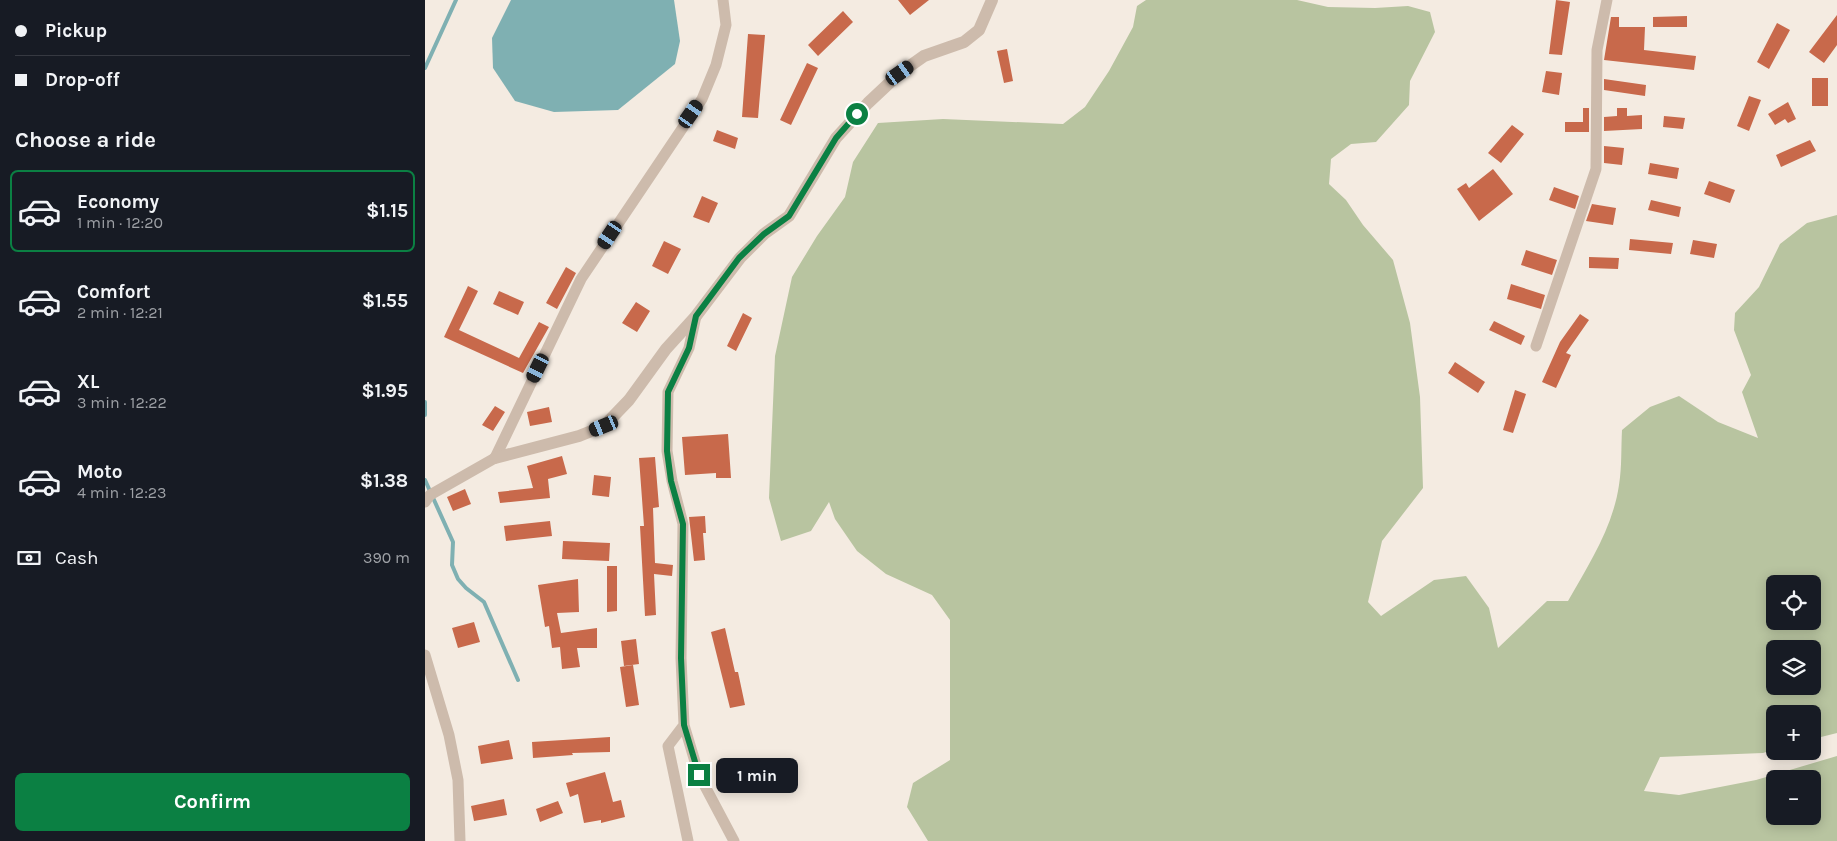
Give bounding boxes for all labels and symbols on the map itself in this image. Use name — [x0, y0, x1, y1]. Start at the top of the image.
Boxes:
car — [883, 58, 916, 88]
car — [676, 97, 705, 131]
route start — [846, 103, 868, 125]
car — [595, 218, 624, 252]
car — [524, 351, 551, 385]
car — [587, 413, 620, 439]
callout: 1 min — [717, 758, 799, 792]
route end — [688, 764, 710, 786]

